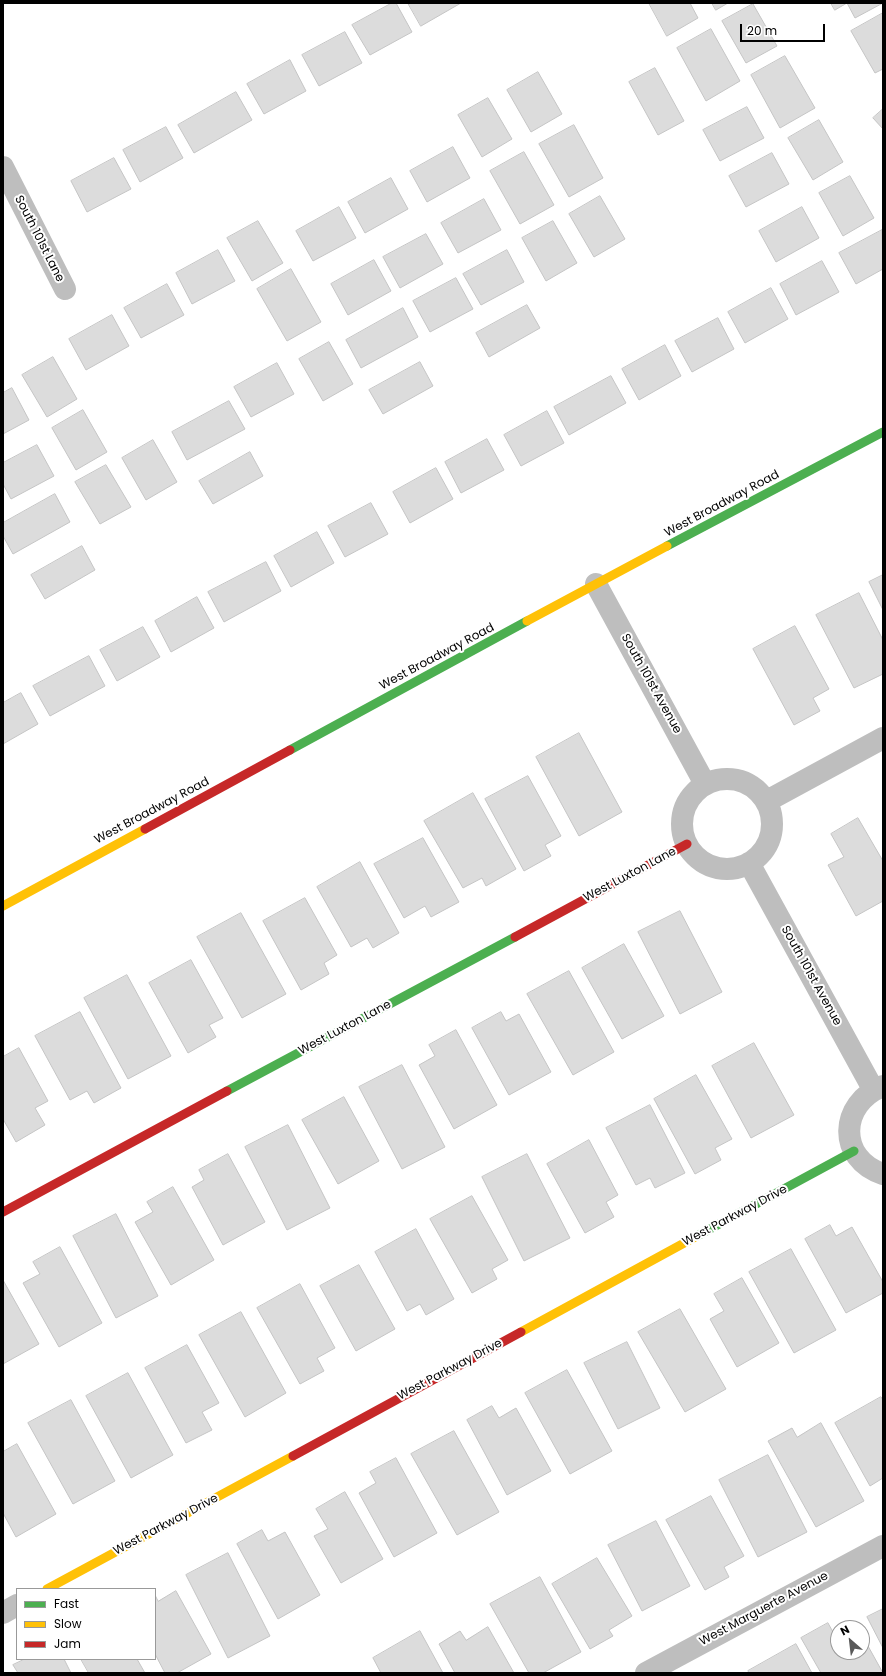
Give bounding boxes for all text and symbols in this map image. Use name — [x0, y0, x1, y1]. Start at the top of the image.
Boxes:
scale bar — [742, 16, 827, 42]
text: 20 m — [747, 22, 777, 39]
street label: South 101st Lane — [11, 193, 67, 285]
street label: West Broadway Road — [662, 468, 782, 540]
street label: West Broadway Road — [377, 621, 497, 693]
street label: South 101st Avenue — [618, 632, 684, 736]
street label: West Broadway Road — [92, 775, 212, 847]
street label: West Luxton Lane — [581, 844, 679, 906]
street label: South 101st Avenue — [778, 924, 844, 1028]
street label: West Luxton Lane — [296, 997, 394, 1059]
street label: West Parkway Drive — [680, 1182, 790, 1250]
street label: West Parkway Drive — [395, 1336, 505, 1404]
street label: West Parkway Drive — [111, 1491, 221, 1559]
street label: West Marguerte Avenue — [697, 1569, 831, 1649]
legend — [16, 1588, 156, 1660]
text: Fast — [54, 1595, 79, 1612]
text: Slow — [54, 1615, 82, 1632]
north arrow — [830, 1620, 870, 1660]
text: N — [837, 1621, 852, 1639]
text: Jam — [54, 1635, 81, 1652]

